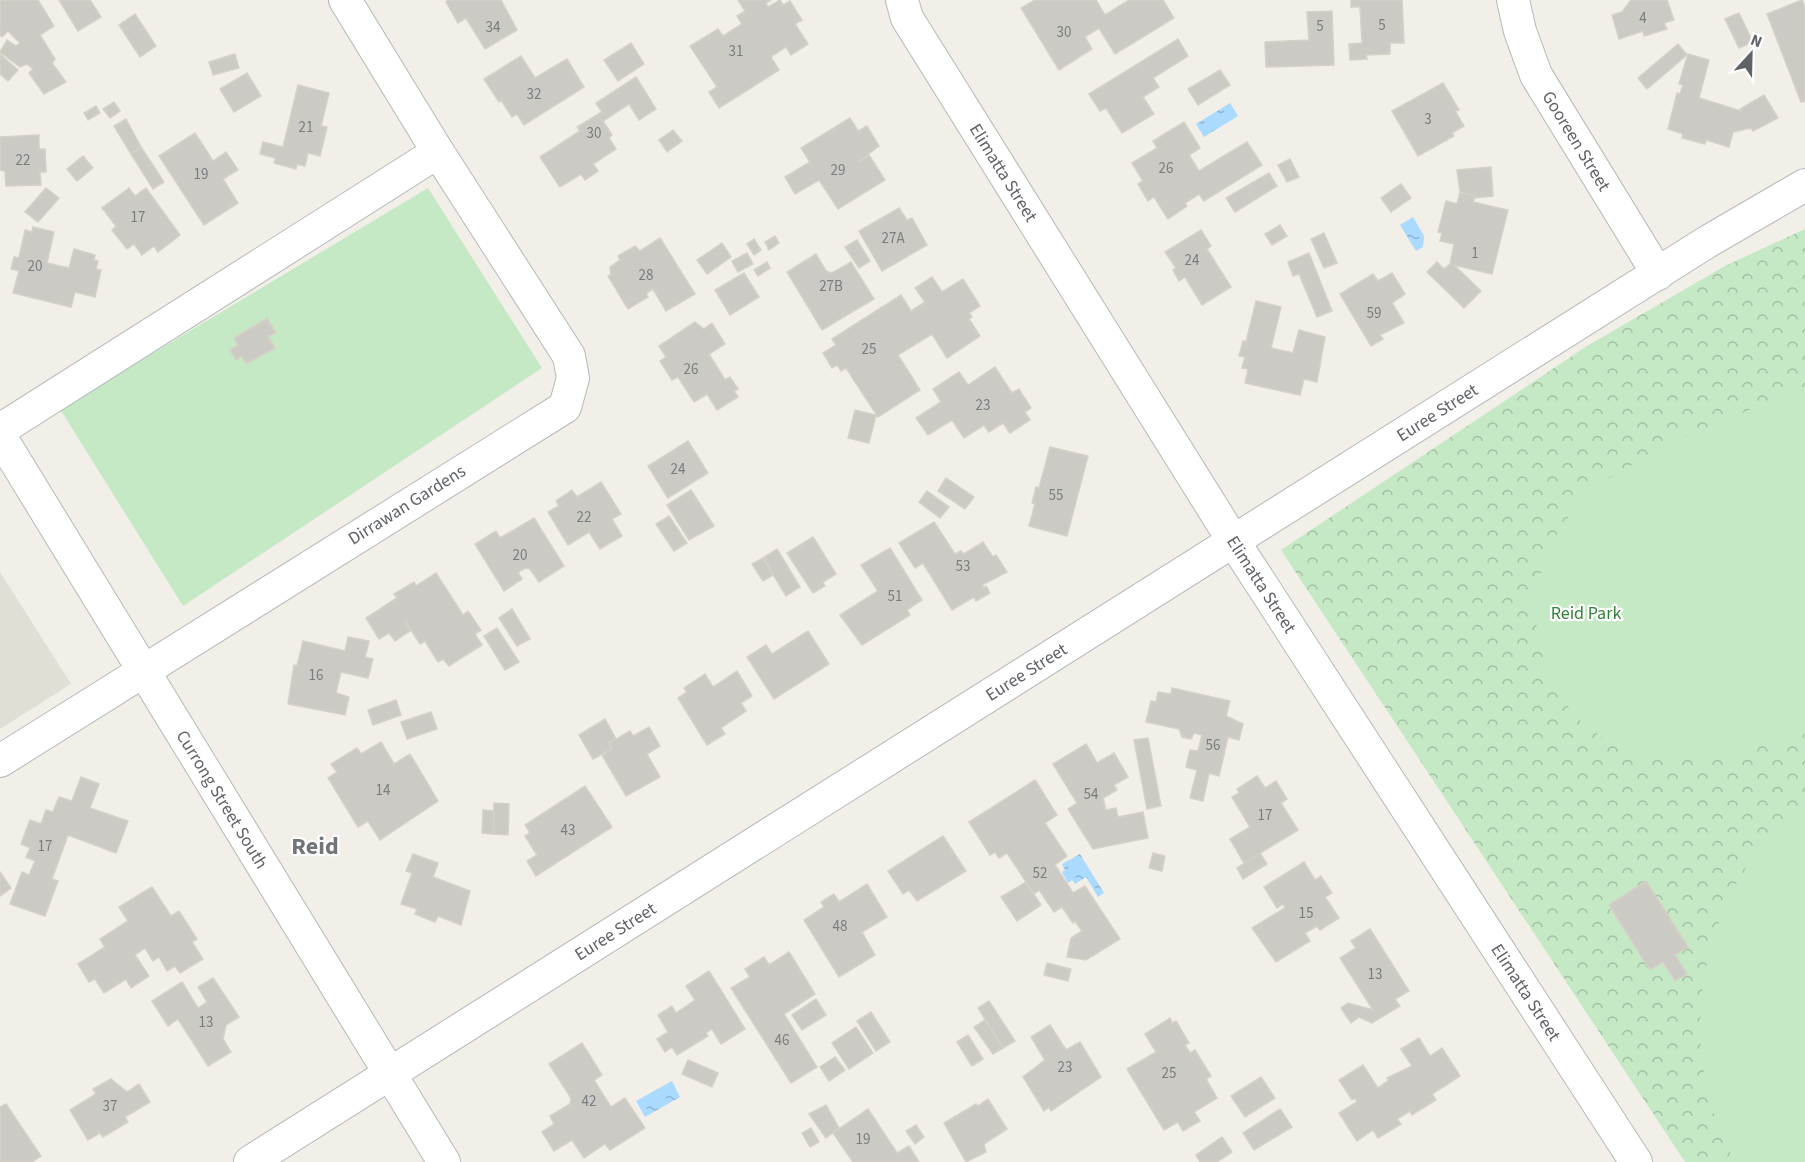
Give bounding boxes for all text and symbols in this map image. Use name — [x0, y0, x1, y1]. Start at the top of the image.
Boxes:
house number: 4 — [1639, 8, 1647, 29]
house number: 5 — [1378, 15, 1386, 36]
house number: 5 — [1316, 16, 1324, 37]
house number: 34 — [486, 17, 501, 38]
house number: 30 — [1057, 22, 1071, 43]
north arrow — [1721, 24, 1781, 84]
text: N — [1747, 29, 1765, 53]
house number: 31 — [729, 41, 743, 62]
house number: 32 — [527, 84, 541, 105]
street label: Gooreen Street — [1536, 86, 1617, 196]
house number: 3 — [1424, 109, 1432, 130]
house number: 21 — [299, 117, 313, 138]
street label: Elimatta Street — [963, 119, 1044, 227]
house number: 30 — [587, 123, 601, 144]
house number: 22 — [16, 150, 30, 171]
house number: 26 — [1159, 158, 1173, 179]
house number: 29 — [831, 160, 845, 181]
house number: 19 — [194, 164, 208, 185]
house number: 17 — [131, 207, 145, 228]
house number: 27A — [881, 228, 905, 249]
house number: 1 — [1471, 243, 1479, 264]
house number: 24 — [1185, 250, 1200, 271]
house number: 20 — [28, 256, 42, 277]
house number: 28 — [639, 265, 653, 286]
house number: 27B — [819, 276, 843, 297]
house number: 59 — [1367, 303, 1381, 324]
house number: 25 — [862, 339, 876, 360]
house number: 26 — [684, 359, 698, 380]
street label: Euree Street — [1392, 377, 1483, 448]
house number: 23 — [976, 395, 990, 416]
street label: Dirrawan Gardens — [343, 459, 471, 551]
house number: 24 — [671, 459, 686, 480]
house number: 55 — [1049, 485, 1063, 506]
house number: 22 — [577, 507, 591, 528]
street label: Elimatta Street — [1221, 531, 1302, 638]
house number: 20 — [513, 545, 527, 566]
house number: 53 — [956, 556, 970, 577]
house number: 51 — [888, 586, 902, 607]
park label: Reid Park — [1551, 601, 1621, 626]
street label: Euree Street — [981, 637, 1072, 707]
house number: 16 — [309, 665, 323, 686]
street label: Currong Street South — [170, 725, 274, 874]
house number: 56 — [1206, 735, 1220, 756]
house number: 14 — [376, 780, 391, 801]
house number: 54 — [1084, 784, 1099, 805]
house number: 17 — [1258, 805, 1272, 826]
house number: 43 — [561, 820, 575, 841]
district label: Reid — [291, 829, 339, 864]
house number: 17 — [38, 836, 52, 857]
house number: 52 — [1033, 863, 1047, 884]
street label: Euree Street — [570, 896, 661, 966]
house number: 15 — [1299, 903, 1313, 924]
house number: 48 — [833, 916, 847, 937]
street label: Elimatta Street — [1485, 939, 1567, 1046]
house number: 13 — [1368, 964, 1382, 985]
house number: 13 — [199, 1012, 213, 1033]
house number: 46 — [775, 1030, 789, 1051]
house number: 23 — [1058, 1057, 1072, 1078]
house number: 25 — [1162, 1063, 1176, 1084]
house number: 42 — [582, 1091, 596, 1112]
house number: 37 — [103, 1096, 117, 1117]
house number: 19 — [856, 1129, 870, 1150]

